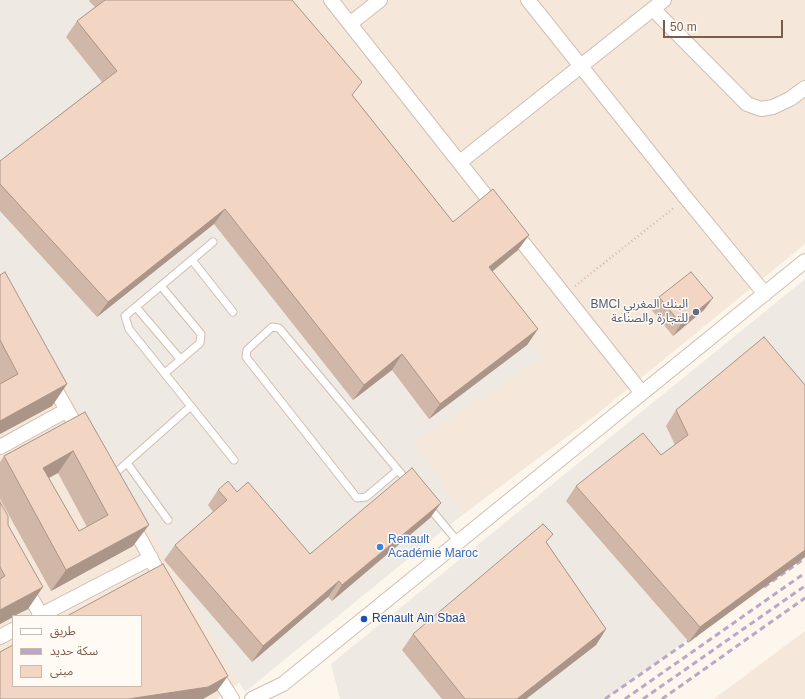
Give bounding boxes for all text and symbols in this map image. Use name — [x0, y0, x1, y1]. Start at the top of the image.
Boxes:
scale bar — [665, 12, 785, 38]
text: 50 m — [670, 20, 697, 34]
place label: BMCI البنك المغربي للتجارة والصناعة — [590, 298, 688, 326]
marker: BMCI البنك المغربي للتجارة والصناعة — [691, 307, 701, 317]
place label: Renault Académie Maroc — [388, 533, 478, 561]
marker: Renault Académie Maroc — [375, 542, 385, 552]
place label: Renault Ain Sbaâ — [372, 612, 465, 626]
marker: Renault Ain Sbaâ — [359, 614, 369, 624]
legend — [12, 615, 142, 687]
text: طريق — [50, 624, 76, 638]
text: سكة حديد — [50, 644, 98, 658]
text: مبنى — [50, 664, 73, 678]

